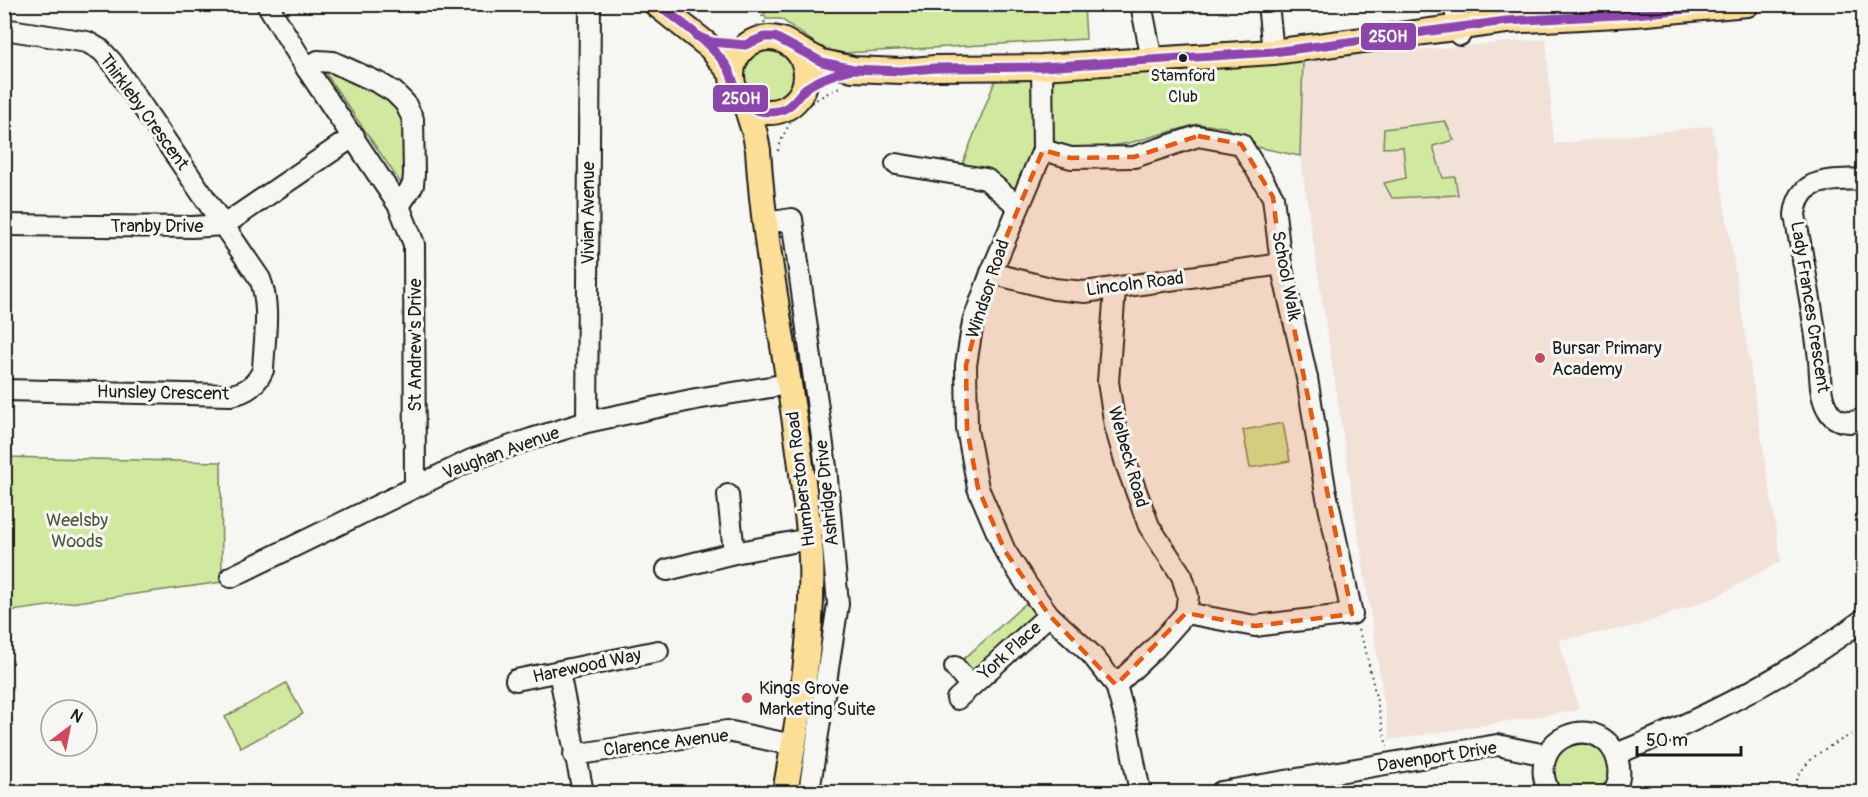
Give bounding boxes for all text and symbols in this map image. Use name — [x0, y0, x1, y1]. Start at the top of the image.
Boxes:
line badge: 250H — [1360, 22, 1417, 51]
text: 250H — [1369, 27, 1407, 47]
street label: Thirkleby Crescent — [94, 49, 194, 175]
marker: Stamford Club — [1177, 52, 1189, 64]
place label: Stamford Club — [1151, 66, 1215, 107]
line badge: 250H — [712, 84, 769, 113]
text: 250H — [722, 89, 760, 109]
street label: Vivian Avenue — [577, 161, 600, 265]
street label: Tranby Drive — [111, 215, 203, 238]
street label: Lady Frances Crescent — [1785, 220, 1835, 395]
street label: School Walk — [1266, 229, 1306, 323]
street label: Windsor Road — [961, 237, 1015, 341]
street label: Lincoln Road — [1085, 267, 1185, 301]
street label: St Andrew's Drive — [404, 278, 427, 412]
place label: Bursar Primary Academy — [1552, 337, 1662, 381]
marker: Bursar Primary Academy — [1533, 351, 1547, 365]
street label: Hunsley Crescent — [97, 380, 230, 406]
street label: Welbeck Road — [1103, 404, 1153, 510]
street label: Humberston Road — [781, 410, 821, 548]
street label: Vaughan Avenue — [439, 421, 563, 485]
street label: Ashridge Drive — [810, 439, 844, 547]
park label: Weelsby Woods — [46, 509, 108, 553]
street label: York Place — [973, 617, 1046, 686]
street label: Harewood Way — [531, 643, 644, 689]
place label: Kings Grove Marketing Suite — [759, 677, 876, 721]
marker: Kings Grove Marketing Suite — [740, 691, 754, 705]
north arrow — [39, 698, 99, 758]
text: N — [67, 705, 86, 728]
scale bar — [1637, 719, 1740, 757]
street label: Clarence Avenue — [602, 724, 730, 762]
text: 50 m — [1646, 729, 1688, 752]
street label: Davenport Drive — [1376, 736, 1498, 778]

